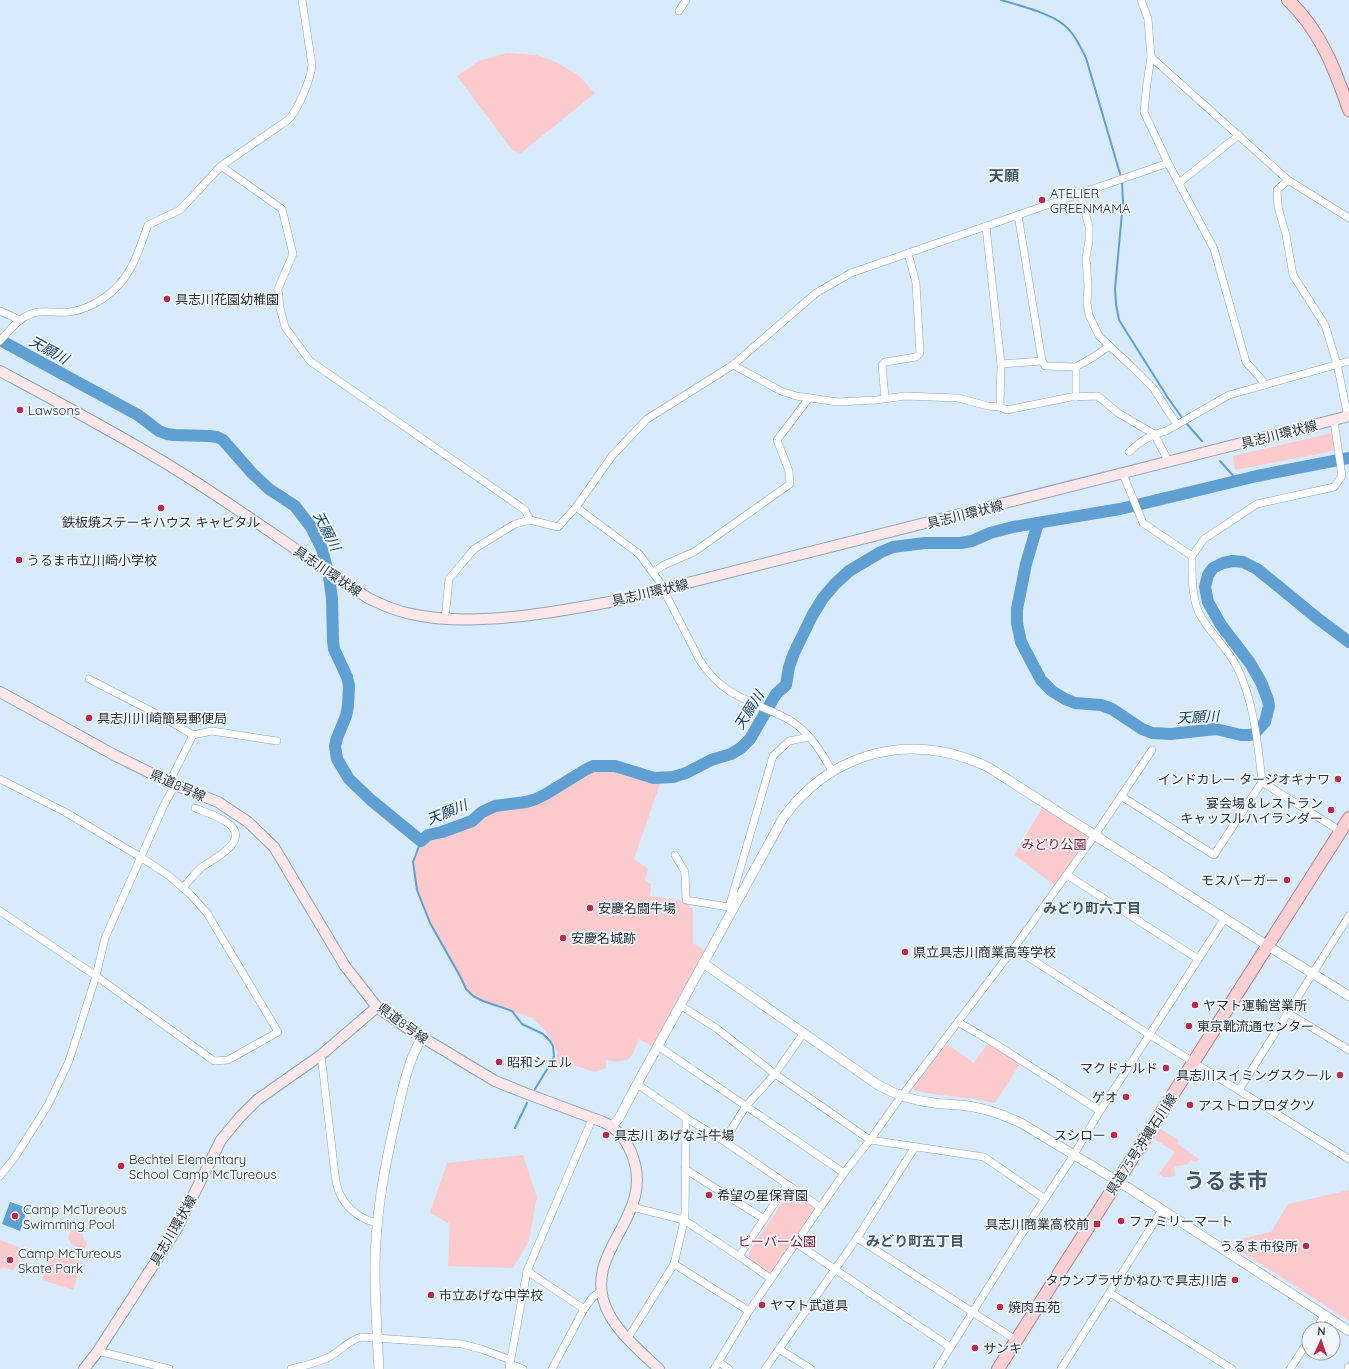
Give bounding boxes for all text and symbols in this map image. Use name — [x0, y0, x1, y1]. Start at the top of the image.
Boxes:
district label: 天願 — [989, 166, 1019, 185]
place label: ATELIER GREENMAMA — [1050, 185, 1131, 216]
marker: ATELIER GREENMAMA — [1037, 195, 1047, 205]
place label: 具志川花園幼稚園 — [175, 291, 279, 307]
marker: 具志川花園幼稚園 — [162, 294, 172, 304]
water label: 天願川 — [26, 332, 73, 369]
place label: Lawsons — [28, 402, 80, 418]
marker: Lawsons — [15, 405, 25, 415]
street label: 具志川環状線 — [1239, 417, 1319, 451]
street label: 具志川環状線 — [925, 497, 1005, 531]
marker: 鉄板焼ステーキハウス キャピタル — [156, 503, 166, 513]
water label: 天願川 — [309, 508, 345, 556]
place label: 鉄板焼ステーキハウス キャピタル — [62, 514, 260, 530]
street label: 具志川環状線 — [291, 543, 365, 599]
place label: うるま市立川崎小学校 — [27, 552, 157, 568]
marker: うるま市立川崎小学校 — [14, 555, 24, 565]
street label: 具志川環状線 — [610, 575, 690, 609]
water label: 天願川 — [730, 686, 769, 733]
water label: 天願川 — [1177, 707, 1221, 727]
place label: 具志川川崎簡易郵便局 — [97, 710, 227, 726]
marker: 具志川川崎簡易郵便局 — [84, 713, 94, 723]
street label: 県道8号線 — [148, 766, 208, 804]
place label: インドカレー タージオキナワ — [1158, 771, 1330, 787]
marker: インドカレー タージオキナワ — [1333, 774, 1343, 784]
water label: 天願川 — [424, 795, 472, 828]
place label: 宴会場＆レストラン キャッスルハイランダー — [1180, 795, 1323, 826]
marker: 宴会場＆レストラン キャッスルハイランダー — [1326, 805, 1336, 815]
park label: みどり公園 — [1021, 836, 1087, 852]
place label: モスバーガー — [1201, 872, 1279, 888]
marker: モスバーガー — [1282, 875, 1292, 885]
district label: みどり町六丁目 — [1043, 899, 1141, 917]
place label: 安慶名闘牛場 — [598, 900, 676, 916]
marker: 安慶名闘牛場 — [585, 903, 595, 913]
place label: 安慶名城跡 — [571, 930, 636, 946]
marker: 安慶名城跡 — [558, 933, 568, 943]
place label: 県立具志川商業高等学校 — [913, 944, 1056, 960]
marker: 県立具志川商業高等学校 — [900, 947, 910, 957]
place label: ヤマト運輸営業所 — [1203, 997, 1307, 1013]
street label: 県道8号線 — [374, 999, 432, 1047]
marker: ヤマト運輸営業所 — [1190, 1000, 1200, 1010]
place label: 東京靴流通センター — [1197, 1018, 1314, 1034]
marker: 東京靴流通センター — [1184, 1021, 1194, 1031]
place label: 昭和シェル — [507, 1054, 572, 1070]
marker: 昭和シェル — [494, 1057, 504, 1067]
place label: マクドナルド — [1080, 1060, 1158, 1076]
marker: マクドナルド — [1161, 1063, 1171, 1073]
place label: 具志川スイミングスクール — [1176, 1067, 1332, 1083]
marker: 具志川スイミングスクール — [1335, 1070, 1345, 1080]
place label: ゲオ — [1092, 1089, 1118, 1105]
street label: 県道75号沖縄石川線 — [1102, 1090, 1180, 1198]
marker: ゲオ — [1121, 1092, 1131, 1102]
place label: アストロプロダクツ — [1198, 1097, 1315, 1113]
marker: アストロプロダクツ — [1185, 1100, 1195, 1110]
place label: 具志川 あげな斗牛場 — [614, 1127, 735, 1143]
place label: スシロー — [1054, 1127, 1106, 1143]
marker: 具志川 あげな斗牛場 — [601, 1130, 611, 1140]
marker: スシロー — [1109, 1130, 1119, 1140]
place label: Bechtel Elementary School Camp McTureous — [129, 1151, 277, 1182]
marker: Bechtel Elementary School Camp McTureous — [116, 1161, 126, 1171]
district label: うるま市 — [1184, 1167, 1268, 1193]
place label: 希望の星保育園 — [717, 1187, 808, 1203]
marker: 希望の星保育園 — [704, 1190, 714, 1200]
street label: 具志川環状線 — [147, 1192, 199, 1268]
place label: Camp McTureous Swimming Pool — [23, 1201, 127, 1232]
marker: Camp McTureous Swimming Pool — [10, 1211, 20, 1221]
place label: ファミリーマート — [1129, 1213, 1233, 1229]
place label: 具志川商業高校前 — [985, 1216, 1089, 1232]
marker: ファミリーマート — [1116, 1216, 1126, 1226]
marker: 具志川商業高校前 — [1092, 1219, 1102, 1229]
district label: みどり町五丁目 — [866, 1232, 964, 1250]
park label: ビーバー公園 — [738, 1233, 816, 1249]
place label: うるま市役所 — [1220, 1238, 1298, 1254]
marker: うるま市役所 — [1301, 1241, 1311, 1251]
place label: Camp McTureous Skate Park — [18, 1245, 122, 1276]
marker: Camp McTureous Skate Park — [5, 1255, 15, 1265]
place label: タウンプラザかねひで具志川店 — [1045, 1272, 1227, 1288]
marker: タウンプラザかねひで具志川店 — [1230, 1275, 1240, 1285]
place label: 市立あげな中学校 — [439, 1287, 543, 1303]
marker: 市立あげな中学校 — [426, 1290, 436, 1300]
place label: ヤマト武道具 — [770, 1297, 848, 1313]
place label: 焼肉五苑 — [1008, 1299, 1060, 1315]
marker: ヤマト武道具 — [757, 1300, 767, 1310]
marker: 焼肉五苑 — [995, 1302, 1005, 1312]
north arrow — [1301, 1321, 1341, 1361]
text: N — [1317, 1324, 1326, 1338]
place label: サンキ — [983, 1340, 1022, 1356]
marker: サンキ — [970, 1343, 980, 1353]

